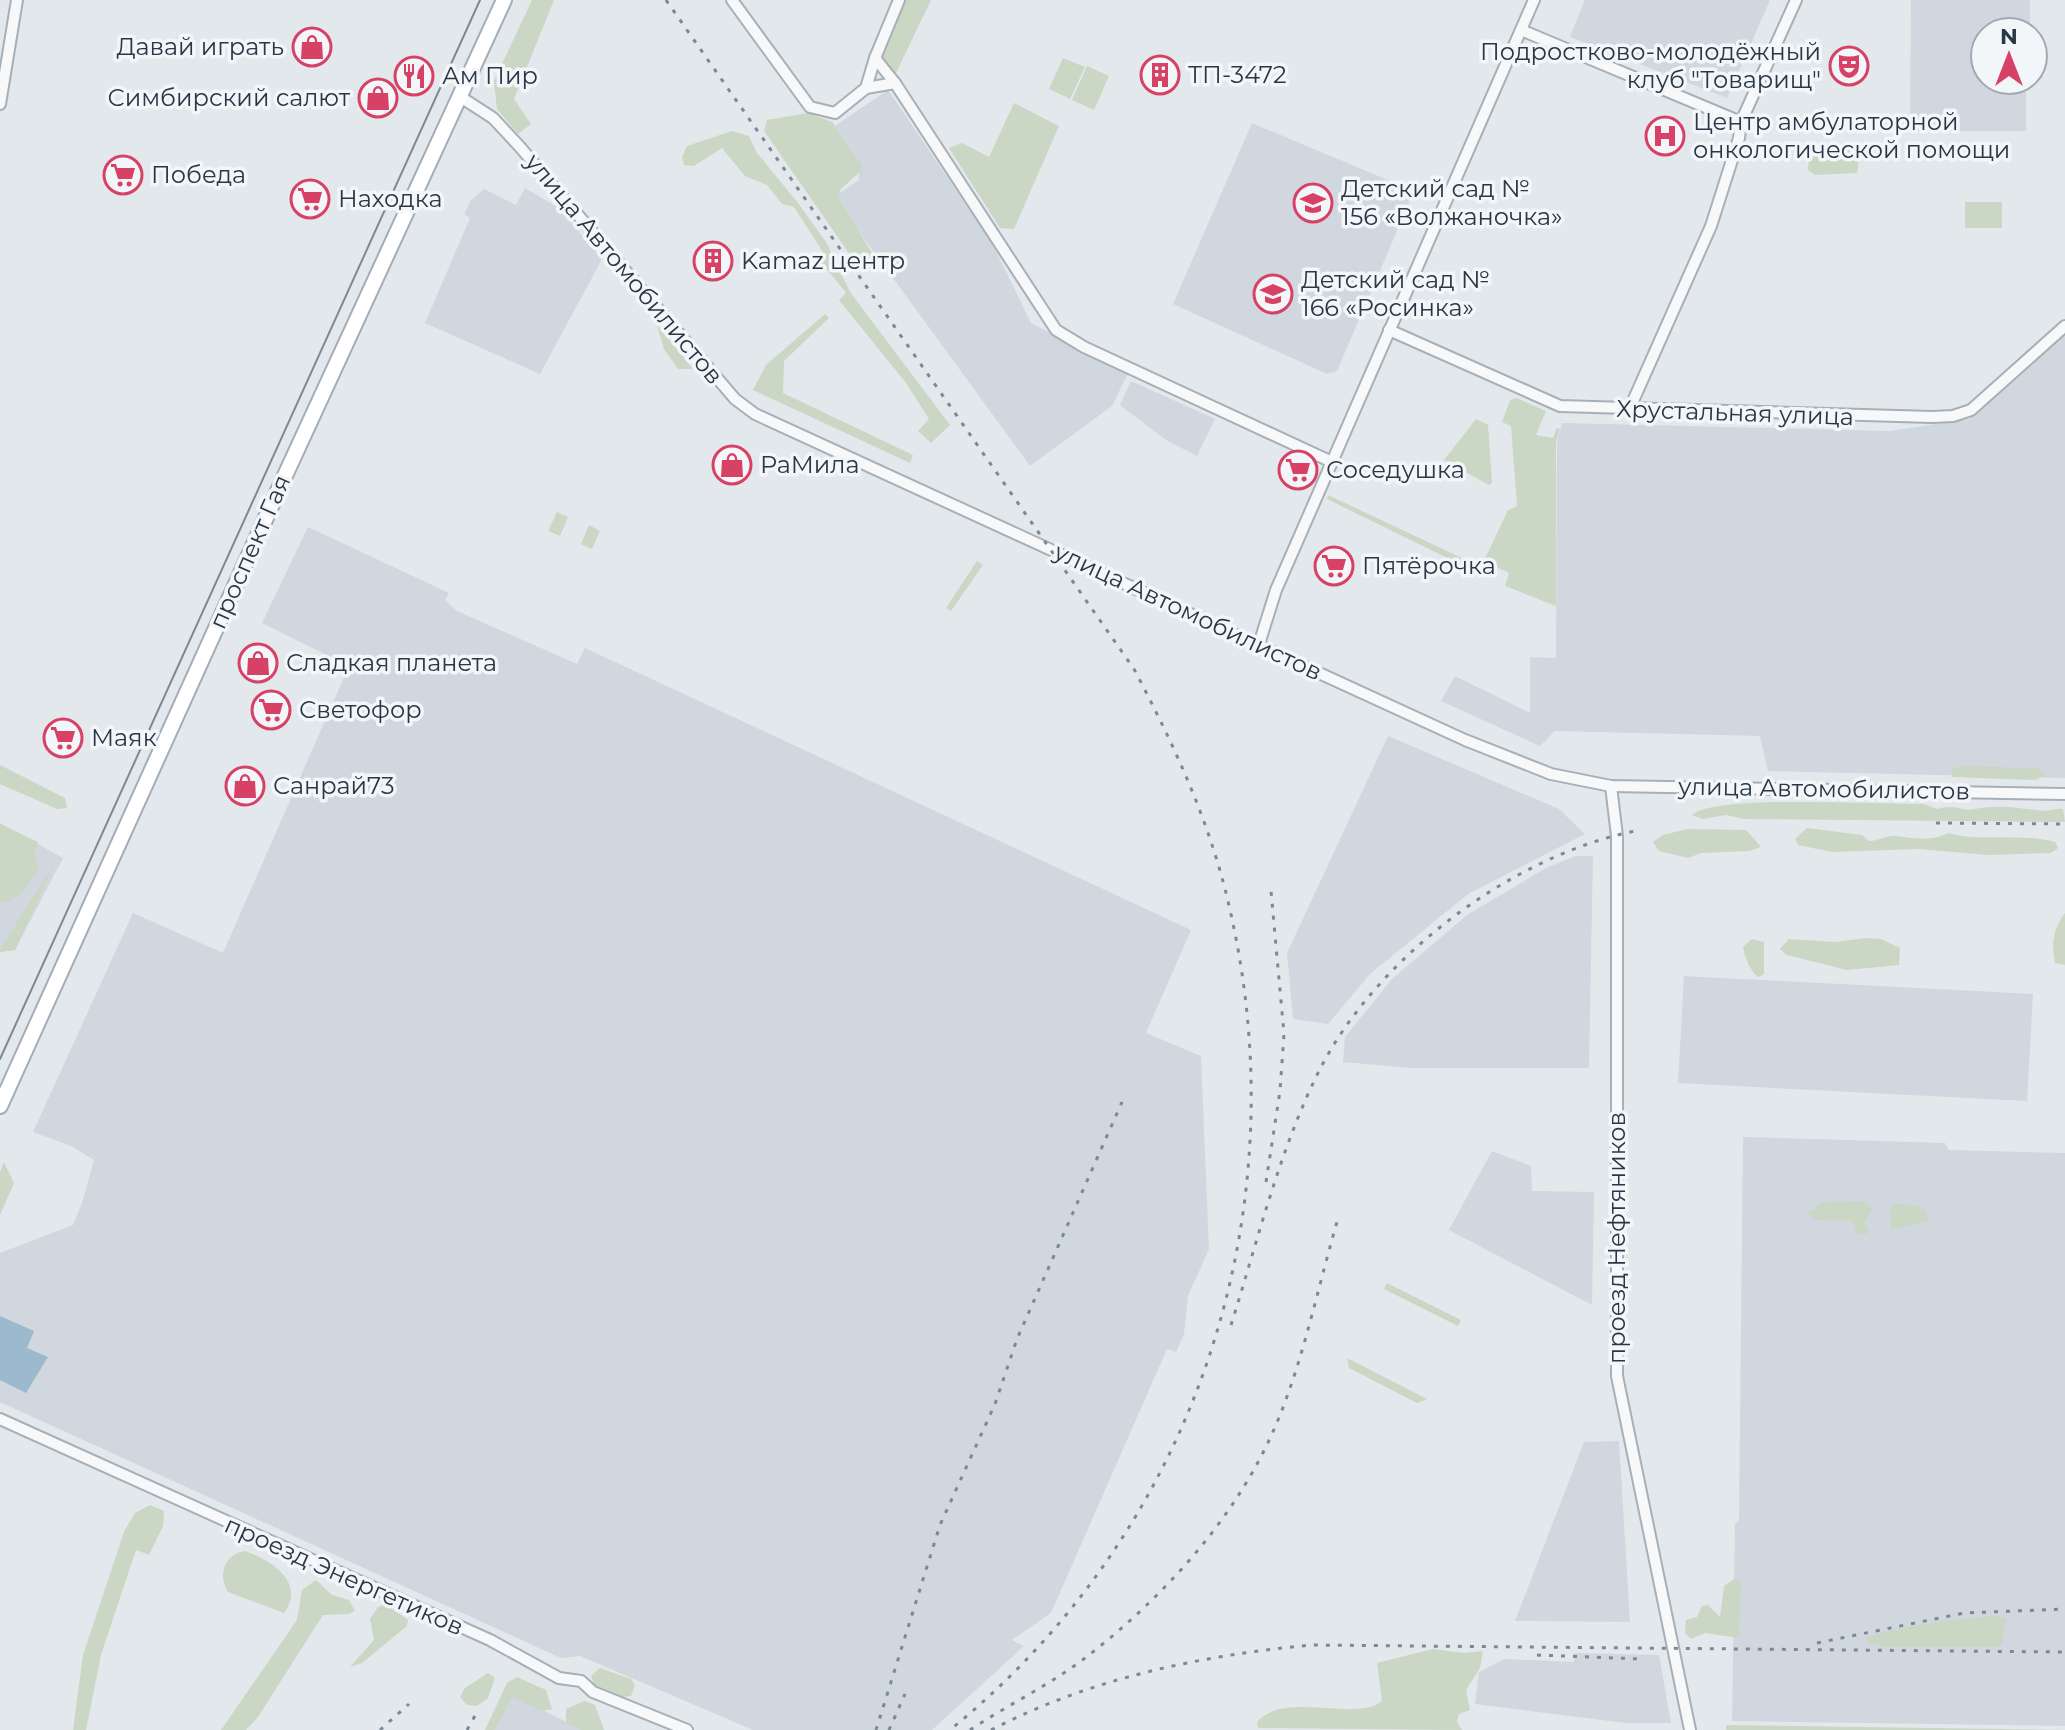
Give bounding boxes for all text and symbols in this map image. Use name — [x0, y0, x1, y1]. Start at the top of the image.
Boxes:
north arrow — [1969, 16, 2049, 96]
text: N — [2000, 23, 2018, 50]
shop icon: Давай играть — [291, 26, 333, 68]
place label: Давай играть — [116, 32, 284, 61]
place label: Подростково-молодёжный клуб "Товарищ" — [1480, 37, 1821, 94]
theatre icon: Подростково-молодёжный клуб "Товарищ" — [1828, 45, 1870, 87]
building icon: ТП-3472 — [1139, 54, 1181, 96]
restaurant icon: Ам Пир — [393, 55, 435, 97]
place label: ТП-3472 — [1188, 60, 1287, 89]
place label: Ам Пир — [442, 61, 538, 90]
shop icon: Симбирский салют — [357, 77, 399, 119]
place label: Симбирский салют — [107, 83, 351, 112]
place label: Центр амбулаторной онкологической помощи — [1693, 107, 2010, 164]
hospital icon: Центр амбулаторной онкологической помощи — [1644, 115, 1686, 157]
street label: улица Автомобилистов — [519, 147, 729, 390]
supermarket icon: Победа — [102, 154, 144, 196]
place label: Победа — [151, 160, 246, 189]
place label: Детский сад № 156 «Волжаночка» — [1341, 174, 1563, 231]
supermarket icon: Находка — [289, 178, 331, 220]
school or university icon: Детский сад № 156 «Волжаночка» — [1292, 182, 1334, 224]
place label: Находка — [338, 184, 442, 213]
building icon: Kamaz центр — [692, 240, 734, 282]
place label: Kamaz центр — [741, 246, 905, 275]
place label: Детский сад № 166 «Росинка» — [1301, 265, 1490, 322]
school or university icon: Детский сад № 166 «Росинка» — [1252, 273, 1294, 315]
street label: Хрустальная улица — [1616, 394, 1854, 431]
shop icon: РаМила — [711, 444, 753, 486]
supermarket icon: Соседушка — [1277, 449, 1319, 491]
place label: РаМила — [760, 450, 859, 479]
place label: Соседушка — [1326, 455, 1465, 484]
street label: проспект Гая — [203, 470, 296, 633]
street label: улица Автомобилистов — [1049, 536, 1327, 686]
supermarket icon: Пятёрочка — [1313, 545, 1355, 587]
place label: Пятёрочка — [1362, 551, 1496, 580]
shop icon: Сладкая планета — [237, 642, 279, 684]
place label: Сладкая планета — [286, 648, 497, 677]
supermarket icon: Светофор — [250, 689, 292, 731]
place label: Светофор — [299, 695, 422, 724]
supermarket icon: Маяк — [42, 717, 84, 759]
place label: Маяк — [91, 723, 157, 752]
shop icon: Санрай73 — [224, 765, 266, 807]
place label: Санрай73 — [273, 771, 395, 800]
street label: улица Автомобилистов — [1677, 771, 1970, 806]
street label: проезд Нефтяников — [1602, 1112, 1631, 1364]
street label: проезд Энергетиков — [220, 1510, 468, 1641]

